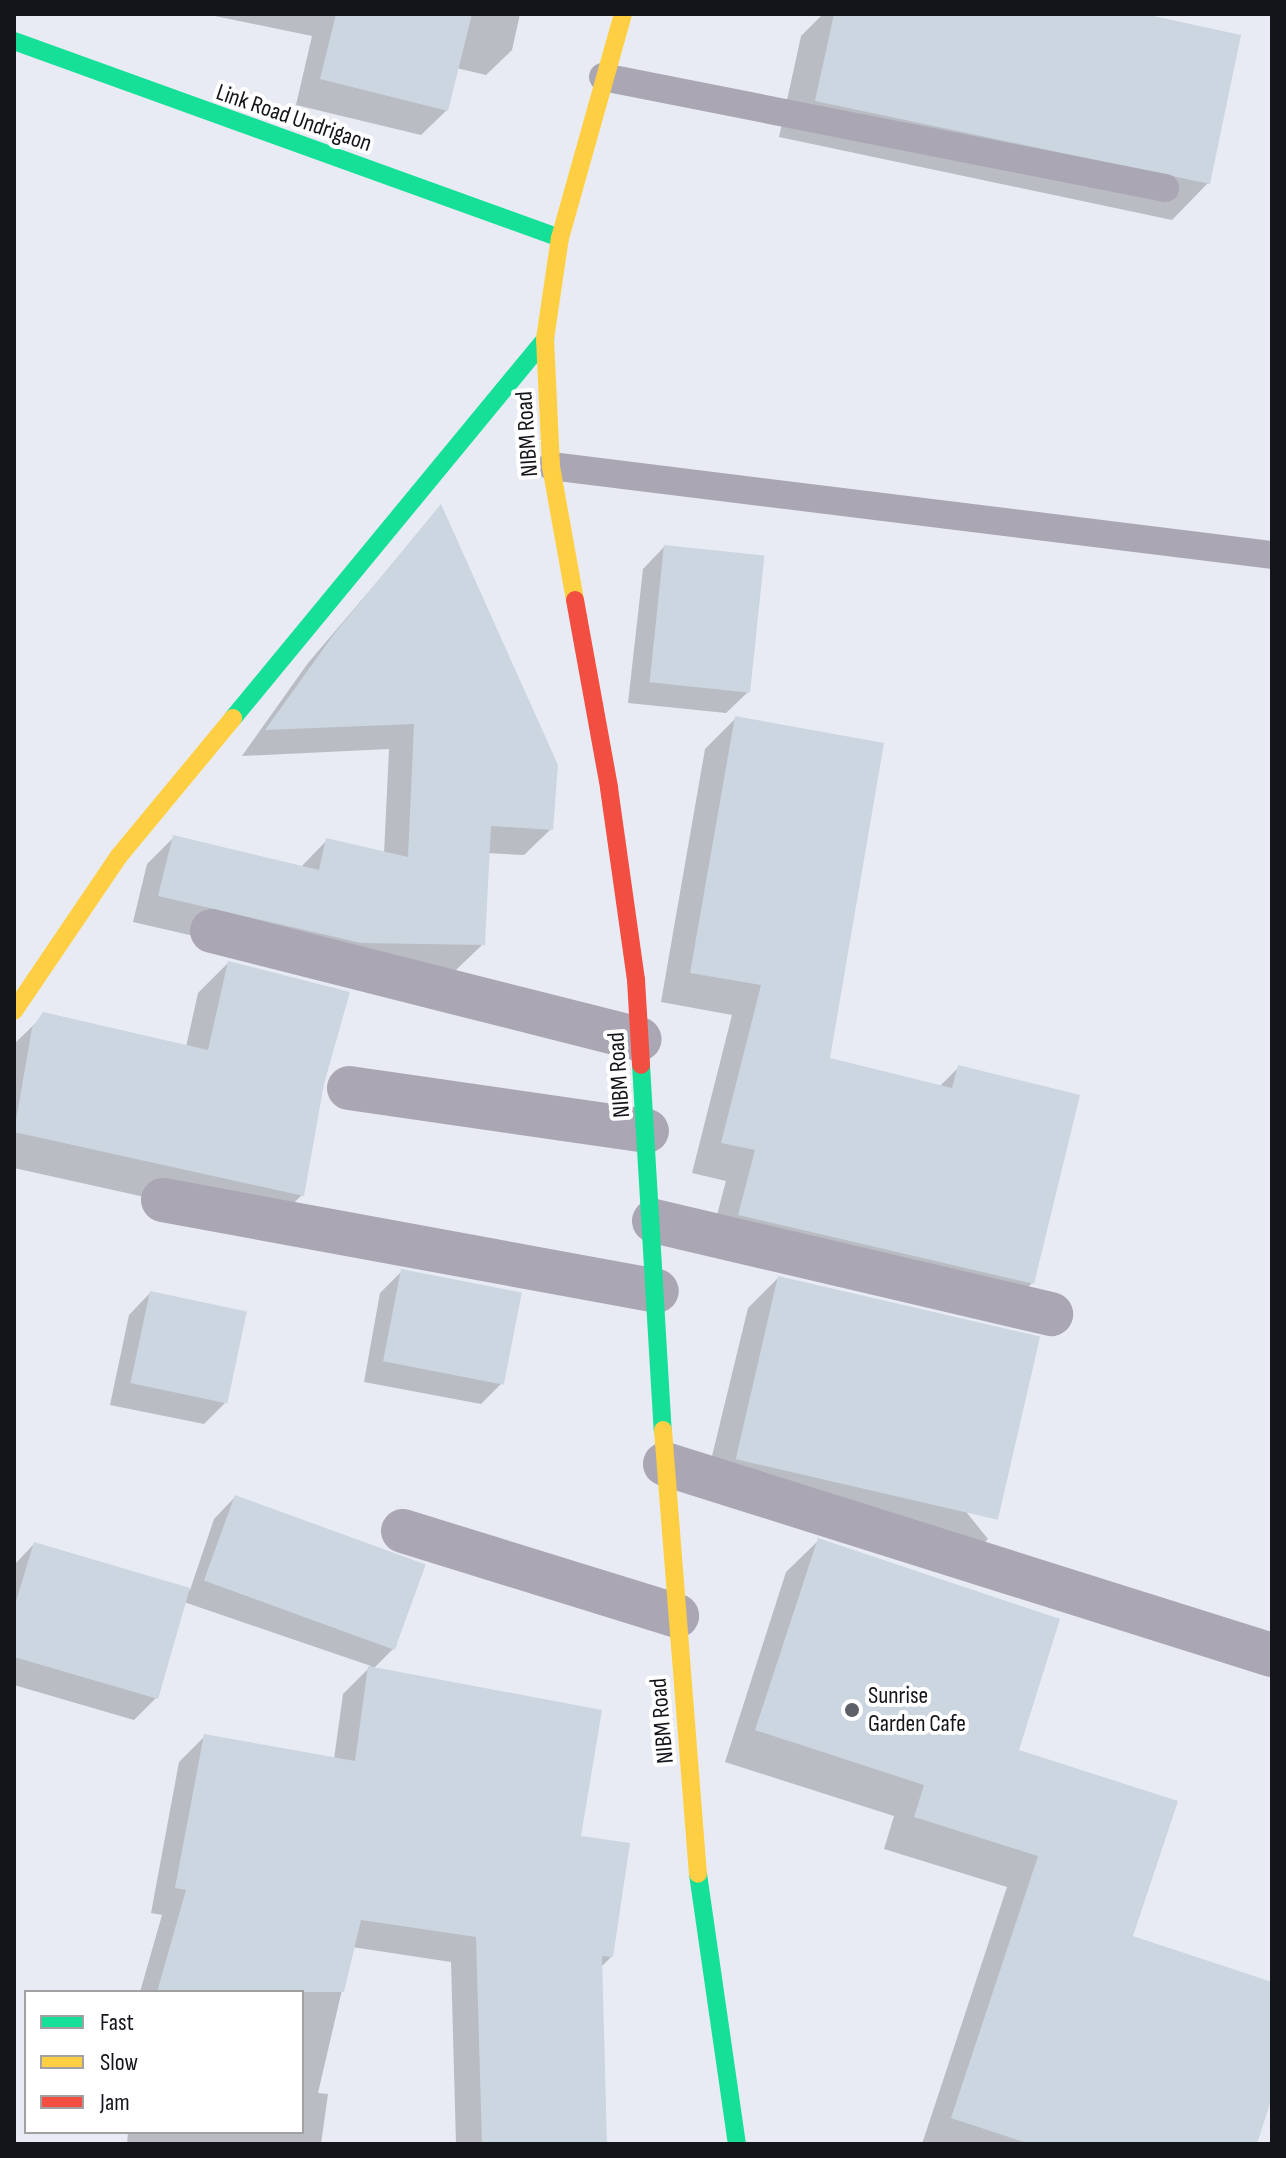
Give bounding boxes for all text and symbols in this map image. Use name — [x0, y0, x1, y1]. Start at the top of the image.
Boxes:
street label: Link Road Undrigaon — [212, 78, 376, 158]
street label: NIBM Road — [510, 390, 544, 478]
street label: NIBM Road — [602, 1031, 636, 1119]
street label: NIBM Road — [644, 1677, 680, 1765]
place label: Sunrise Garden Cafe — [868, 1682, 966, 1738]
marker: Sunrise Garden Cafe — [843, 1701, 861, 1719]
legend — [24, 1990, 304, 2134]
text: Fast — [100, 2008, 134, 2037]
text: Slow — [100, 2048, 138, 2077]
text: Jam — [100, 2088, 130, 2117]

